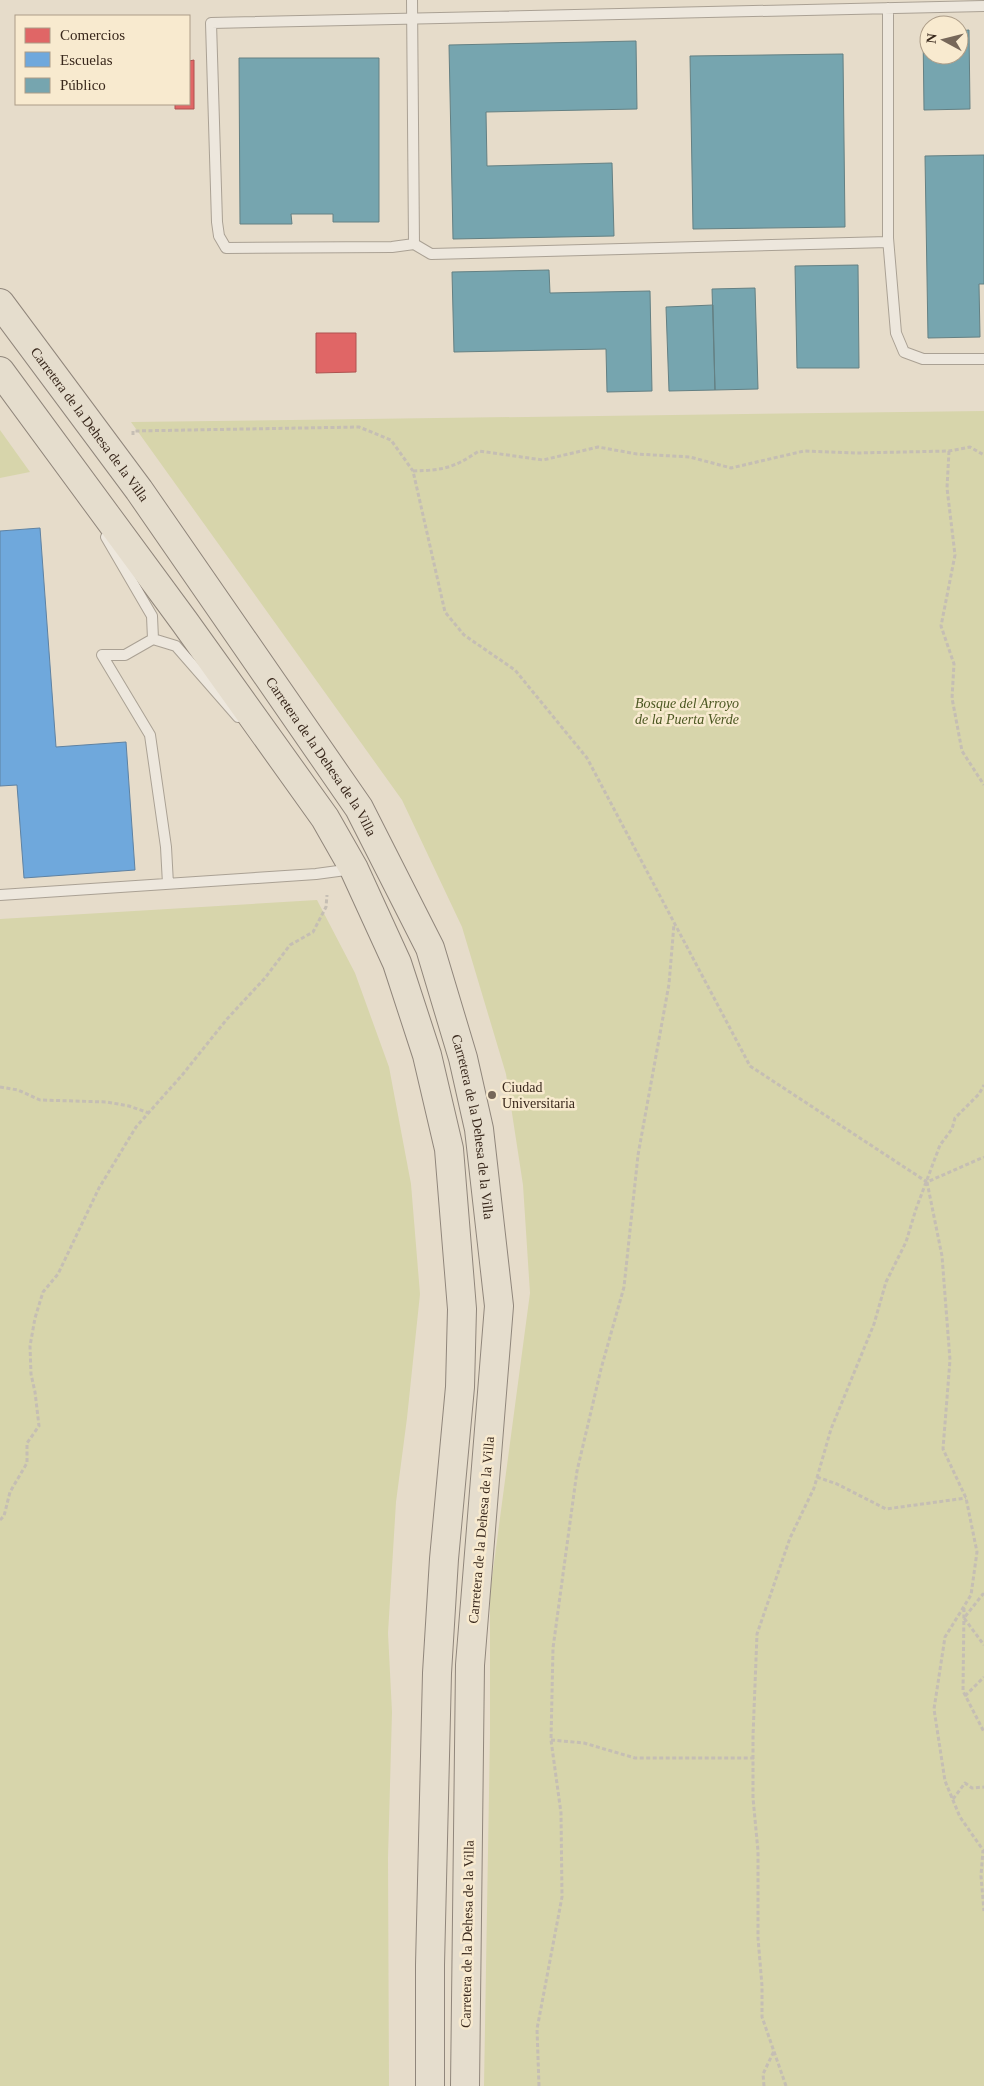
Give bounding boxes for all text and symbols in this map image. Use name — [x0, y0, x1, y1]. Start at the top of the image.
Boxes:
legend — [15, 15, 190, 105]
north arrow — [919, 15, 969, 65]
text: Comercios — [60, 27, 125, 43]
text: N — [924, 33, 940, 44]
text: Escuelas — [60, 52, 113, 68]
text: Público — [60, 77, 106, 93]
street label: Carretera de la Dehesa de la Villa — [28, 345, 152, 505]
street label: Carretera de la Dehesa de la Villa — [263, 674, 379, 839]
park label: Bosque del Arroyo de la Puerta Verde — [635, 696, 739, 727]
street label: Carretera de la Dehesa de la Villa — [448, 1033, 496, 1221]
place label: Ciudad Universitaria — [502, 1080, 576, 1111]
marker: Ciudad Universitaria — [486, 1089, 498, 1101]
street label: Carretera de la Dehesa de la Villa — [466, 1435, 497, 1624]
street label: Carretera de la Dehesa de la Villa — [458, 1839, 477, 2028]

